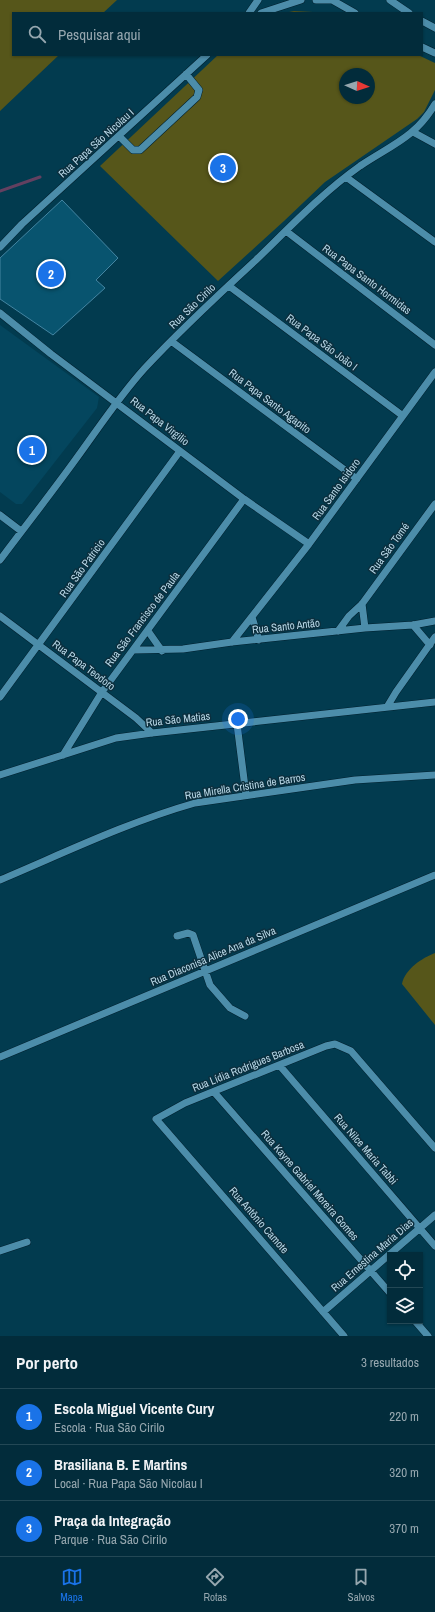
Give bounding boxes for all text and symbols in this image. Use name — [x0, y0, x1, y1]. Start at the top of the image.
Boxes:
search box — [12, 12, 423, 56]
icon: search — [26, 23, 48, 45]
text: Pesquisar aqui — [58, 24, 141, 45]
north arrow — [339, 68, 375, 104]
street label: Rua Papa São Nicolau I — [55, 105, 137, 181]
pin: 3 — [210, 153, 236, 183]
street label: Rua Papa Santo Hormidas — [320, 241, 415, 317]
pin: 2 — [38, 259, 64, 289]
street label: Rua São Cirilo — [166, 280, 218, 332]
street label: Rua Papa São João I — [284, 311, 360, 373]
street label: Rua Papa Santo Agapito — [226, 366, 314, 436]
street label: Rua Papa Virgilio — [128, 394, 192, 448]
pin: 1 — [19, 435, 45, 465]
street label: Rua Santo Isidoro — [309, 455, 363, 523]
street label: Rua São Tomé — [366, 520, 412, 576]
street label: Rua São Patricio — [56, 536, 108, 600]
street label: Rua São Francisco de Paula — [102, 569, 182, 669]
street label: Rua Santo Antão — [251, 615, 321, 637]
street label: Rua Papa Teodoro — [50, 637, 118, 693]
street label: Rua São Matias — [145, 709, 211, 729]
your location — [228, 709, 248, 729]
street label: Rua Mirella Cristina de Barros — [184, 769, 307, 802]
street label: Rua Diaconisa Alice Ana da Silva — [148, 923, 278, 989]
street label: Rua Lídia Rodrigues Barbosa — [190, 1037, 306, 1095]
street label: Rua Nilce Maria Tabbi — [331, 1111, 401, 1187]
street label: Rua Kayne Gabriel Moreira Gomes — [258, 1127, 362, 1243]
street label: Rua Antônio Camote — [226, 1184, 292, 1256]
street label: Rua Ernestina Maria Dias — [328, 1215, 416, 1294]
map controls — [387, 1252, 423, 1324]
button: locate — [387, 1252, 423, 1288]
button: layers — [387, 1288, 423, 1324]
text: Por perto — [16, 1351, 78, 1374]
text: 3 resultados — [361, 1354, 419, 1371]
text: Escola Miguel Vicente Cury — [54, 1398, 214, 1419]
text: 1 — [26, 1408, 32, 1425]
text: 220 m — [389, 1408, 419, 1425]
text: Escola · Rua São Cirilo — [54, 1419, 165, 1436]
text: Brasiliana B. E Martins — [54, 1454, 187, 1475]
text: 2 — [26, 1464, 32, 1481]
text: 320 m — [389, 1464, 419, 1481]
text: Local · Rua Papa São Nicolau I — [54, 1475, 203, 1492]
text: Praça da Integração — [54, 1510, 171, 1531]
text: 3 — [26, 1520, 32, 1537]
text: 370 m — [389, 1520, 419, 1537]
text: Parque · Rua São Cirilo — [54, 1531, 167, 1548]
tab: Mapa — [60, 1566, 83, 1604]
tab: Rotas — [203, 1566, 227, 1604]
tab: Salvos — [348, 1566, 375, 1604]

